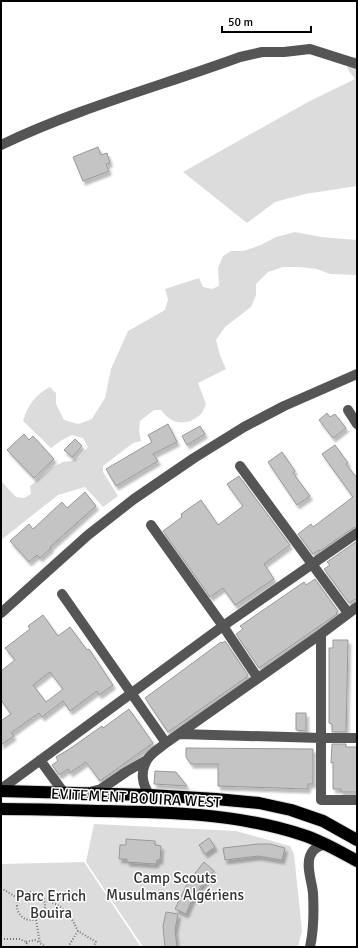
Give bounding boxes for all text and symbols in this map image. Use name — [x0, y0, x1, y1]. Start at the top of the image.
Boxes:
scale bar — [222, 8, 311, 34]
text: 50 m — [228, 15, 253, 30]
street label: EVITEMENT BOUIRA WEST — [51, 785, 222, 811]
park label: Camp Scouts Musulmans Algériens — [106, 869, 244, 904]
park label: Parc Errich Bouira — [16, 887, 86, 922]

